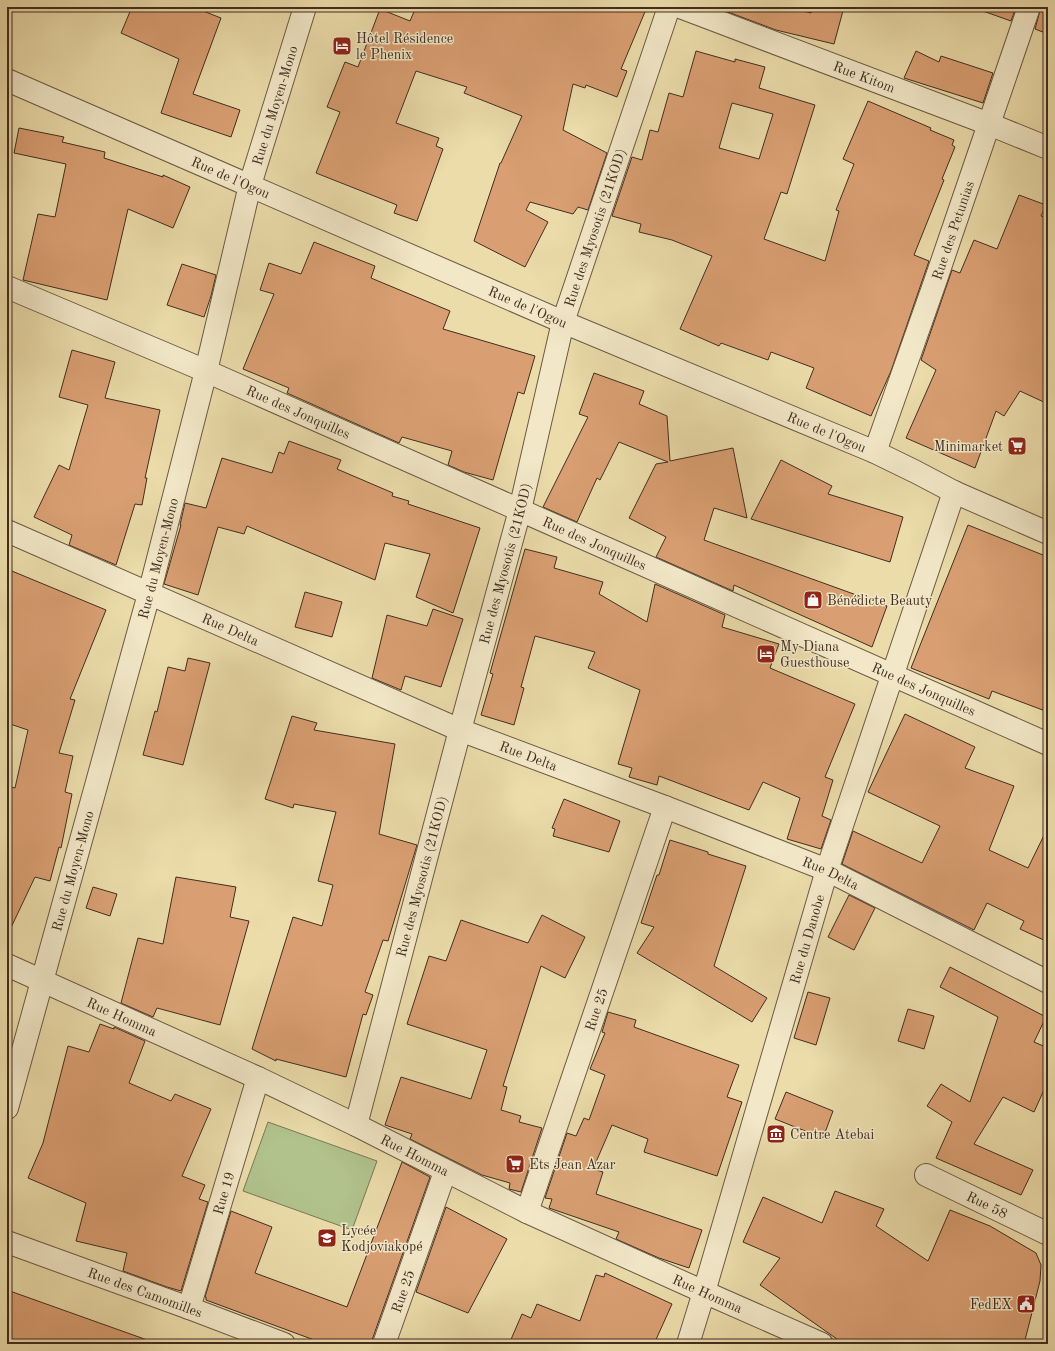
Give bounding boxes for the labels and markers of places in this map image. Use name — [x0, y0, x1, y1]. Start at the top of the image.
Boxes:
place label: Hôtel Résidence le Phenix — [356, 32, 453, 62]
hotel icon: Hôtel Résidence le Phenix — [331, 35, 353, 57]
supermarket icon: Minimarket — [1006, 435, 1028, 457]
place label: Minimarket — [934, 440, 1003, 454]
shop icon: Bénédicte Beauty — [802, 589, 824, 611]
place label: Bénédicte Beauty — [827, 594, 933, 608]
place label: My Diana Guesthouse — [780, 640, 850, 670]
hotel icon: My Diana Guesthouse — [755, 643, 777, 665]
museum icon: Centre Atebai — [765, 1123, 787, 1145]
place label: Centre Atebai — [790, 1128, 874, 1142]
supermarket icon: Ets Jean Azar — [504, 1153, 526, 1175]
place label: Ets Jean Azar — [529, 1158, 616, 1172]
place label: Lycée Kodjoviakopé — [341, 1224, 423, 1254]
school or university icon: Lycée Kodjoviakopé — [316, 1227, 338, 1249]
public building icon: FedEX — [1015, 1293, 1037, 1315]
place label: FedEX — [970, 1298, 1012, 1312]

